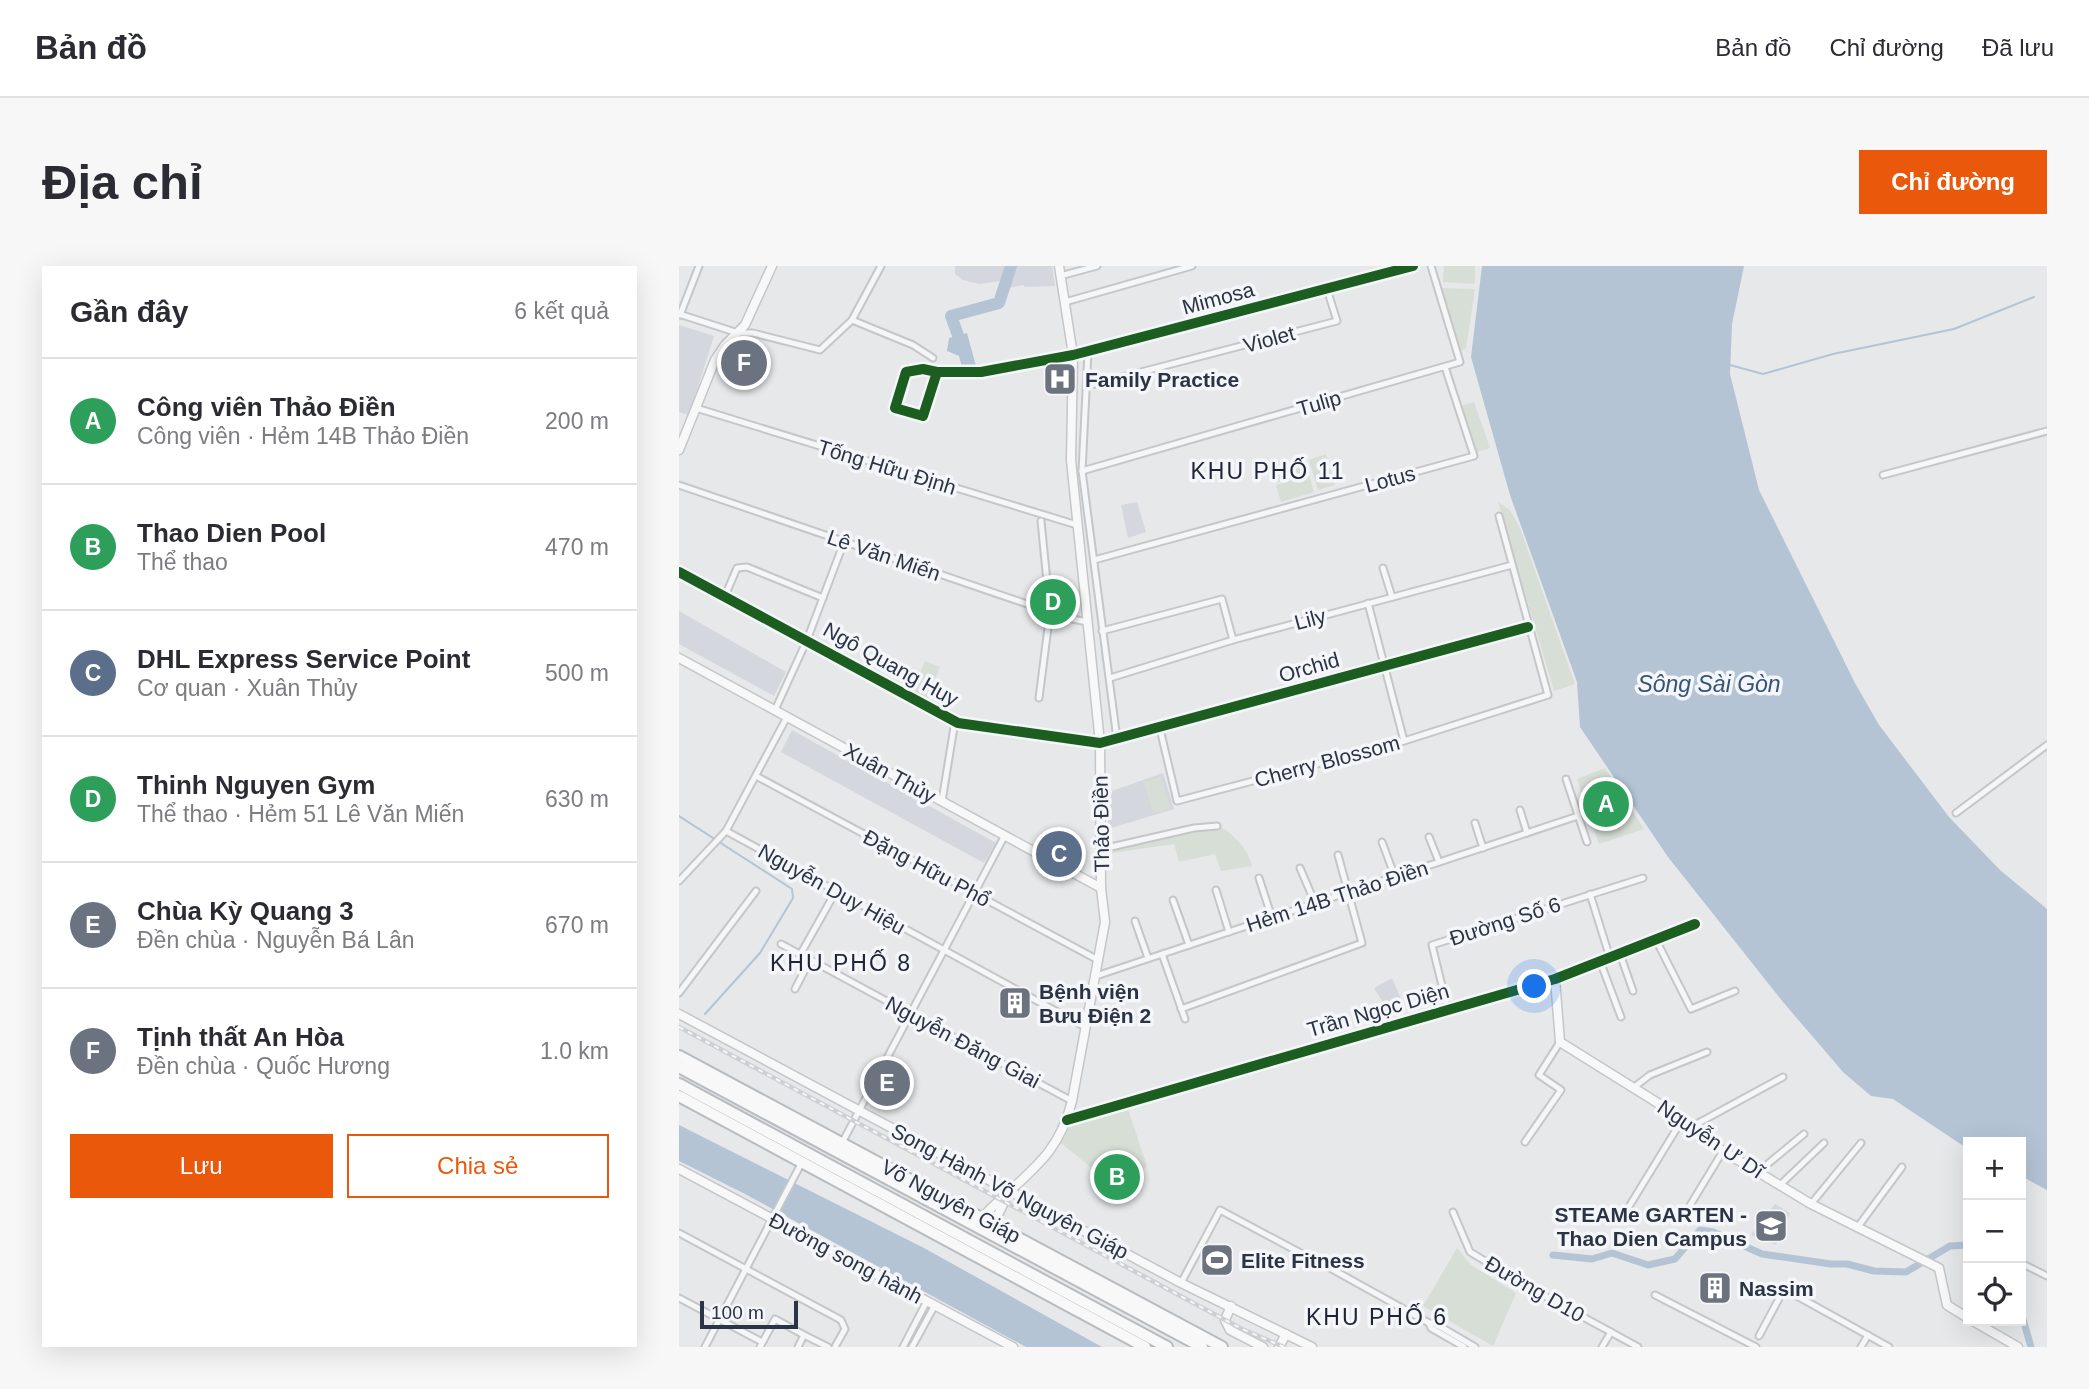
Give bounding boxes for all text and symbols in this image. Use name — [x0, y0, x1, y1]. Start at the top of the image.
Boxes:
text: Bản đồ — [35, 29, 147, 66]
text: Bản đồ — [1715, 34, 1791, 61]
text: Chỉ đường — [1829, 34, 1944, 61]
text: Đã lưu — [1982, 34, 2054, 61]
button: Chỉ đường — [1859, 150, 2047, 214]
text: Địa chỉ — [42, 155, 203, 209]
street label: Mimosa — [1180, 277, 1257, 319]
text: Gần đây — [70, 295, 188, 328]
text: 6 kết quả — [514, 298, 609, 324]
street label: Violet — [1241, 321, 1297, 357]
pin: F — [721, 337, 767, 389]
hospital icon: Family Practice — [1041, 360, 1079, 398]
place label: Family Practice — [1085, 368, 1239, 391]
street label: Tulip — [1294, 386, 1344, 420]
text: Công viên Thảo Điền — [137, 392, 396, 422]
text: A — [85, 408, 101, 434]
text: 200 m — [545, 408, 609, 434]
text: Công viên · Hẻm 14B Thảo Điền — [137, 423, 469, 449]
street label: Tống Hữu Định — [815, 435, 959, 499]
district label: KHU PHỐ 11 — [1190, 457, 1346, 484]
street label: Lotus — [1362, 461, 1418, 497]
text: Thao Dien Pool — [137, 518, 326, 548]
street label: Lê Văn Miến — [825, 525, 943, 585]
text: B — [85, 534, 101, 560]
text: 470 m — [545, 534, 609, 560]
text: Thể thao — [137, 549, 228, 575]
pin: D — [1030, 576, 1076, 628]
street label: Lily — [1292, 604, 1329, 634]
street label: Ngô Quang Huy — [820, 617, 963, 711]
text: DHL Express Service Point — [137, 644, 470, 674]
street label: Orchid — [1276, 647, 1342, 687]
text: C — [85, 660, 101, 686]
text: 500 m — [545, 660, 609, 686]
water label: Sông Sài Gòn — [1637, 671, 1781, 697]
text: Cơ quan · Xuân Thủy — [137, 675, 358, 701]
street label: Cherry Blossom — [1252, 731, 1402, 791]
street label: Xuân Thủy — [840, 738, 940, 808]
text: Thinh Nguyen Gym — [137, 770, 375, 800]
street label: Thảo Điền — [1089, 775, 1113, 873]
pin: A — [1583, 778, 1629, 830]
text: D — [85, 786, 101, 812]
text: 630 m — [545, 786, 609, 812]
text: Thể thao · Hẻm 51 Lê Văn Miến — [137, 801, 464, 827]
street label: Đặng Hữu Phổ — [860, 825, 994, 911]
pin: C — [1036, 828, 1082, 880]
street label: Nguyễn Duy Hiệu — [754, 839, 910, 939]
street label: Hẻm 14B Thảo Điền — [1243, 856, 1431, 936]
street label: Đường Số 6 — [1447, 892, 1563, 950]
text: Chùa Kỳ Quang 3 — [137, 896, 354, 926]
text: E — [85, 912, 101, 938]
text: 670 m — [545, 912, 609, 938]
text: Đền chùa · Nguyễn Bá Lân — [137, 927, 414, 953]
district label: KHU PHỐ 8 — [770, 949, 912, 976]
your location — [1517, 969, 1551, 1003]
street label: Trần Ngọc Diện — [1305, 979, 1451, 1041]
place label: Bệnh viện Bưu Điện 2 — [1039, 980, 1151, 1027]
building icon: Bệnh viện Bưu Điện 2 — [996, 984, 1034, 1022]
street label: Nguyễn Đăng Giai — [882, 992, 1044, 1092]
text: Tịnh thất An Hòa — [137, 1022, 344, 1052]
text: F — [86, 1038, 100, 1064]
text: 1.0 km — [540, 1038, 609, 1064]
text: Đền chùa · Quốc Hương — [137, 1053, 390, 1079]
pin: E — [864, 1057, 910, 1109]
street label: Nguyễn Ư Dĩ — [1654, 1095, 1769, 1184]
street label: Song Hành Võ Nguyên Giáp — [887, 1118, 1133, 1264]
button: Lưu — [70, 1134, 333, 1198]
button: Chia sẻ — [347, 1134, 609, 1198]
map controls — [1963, 1137, 2026, 1326]
button: + — [1963, 1137, 2026, 1200]
pin: B — [1094, 1151, 1140, 1203]
street label: Võ Nguyên Giáp — [877, 1154, 1025, 1248]
button: − — [1963, 1200, 2026, 1263]
place label: STEAMe GARTEN - Thao Dien Campus — [1554, 1203, 1747, 1250]
school or university icon: STEAMe GARTEN - Thao Dien Campus — [1752, 1207, 1790, 1245]
street label: Đường song hành — [765, 1208, 927, 1308]
sports icon: Elite Fitness — [1198, 1241, 1236, 1279]
place label: Elite Fitness — [1241, 1249, 1365, 1272]
street label: Đường D10 — [1481, 1251, 1589, 1327]
button: locate — [1963, 1263, 2026, 1326]
building icon: Nassim — [1696, 1269, 1734, 1307]
place label: Nassim — [1739, 1277, 1814, 1300]
scale bar — [700, 1298, 798, 1330]
text: 100 m — [711, 1302, 764, 1323]
district label: KHU PHỐ 6 — [1306, 1303, 1448, 1330]

